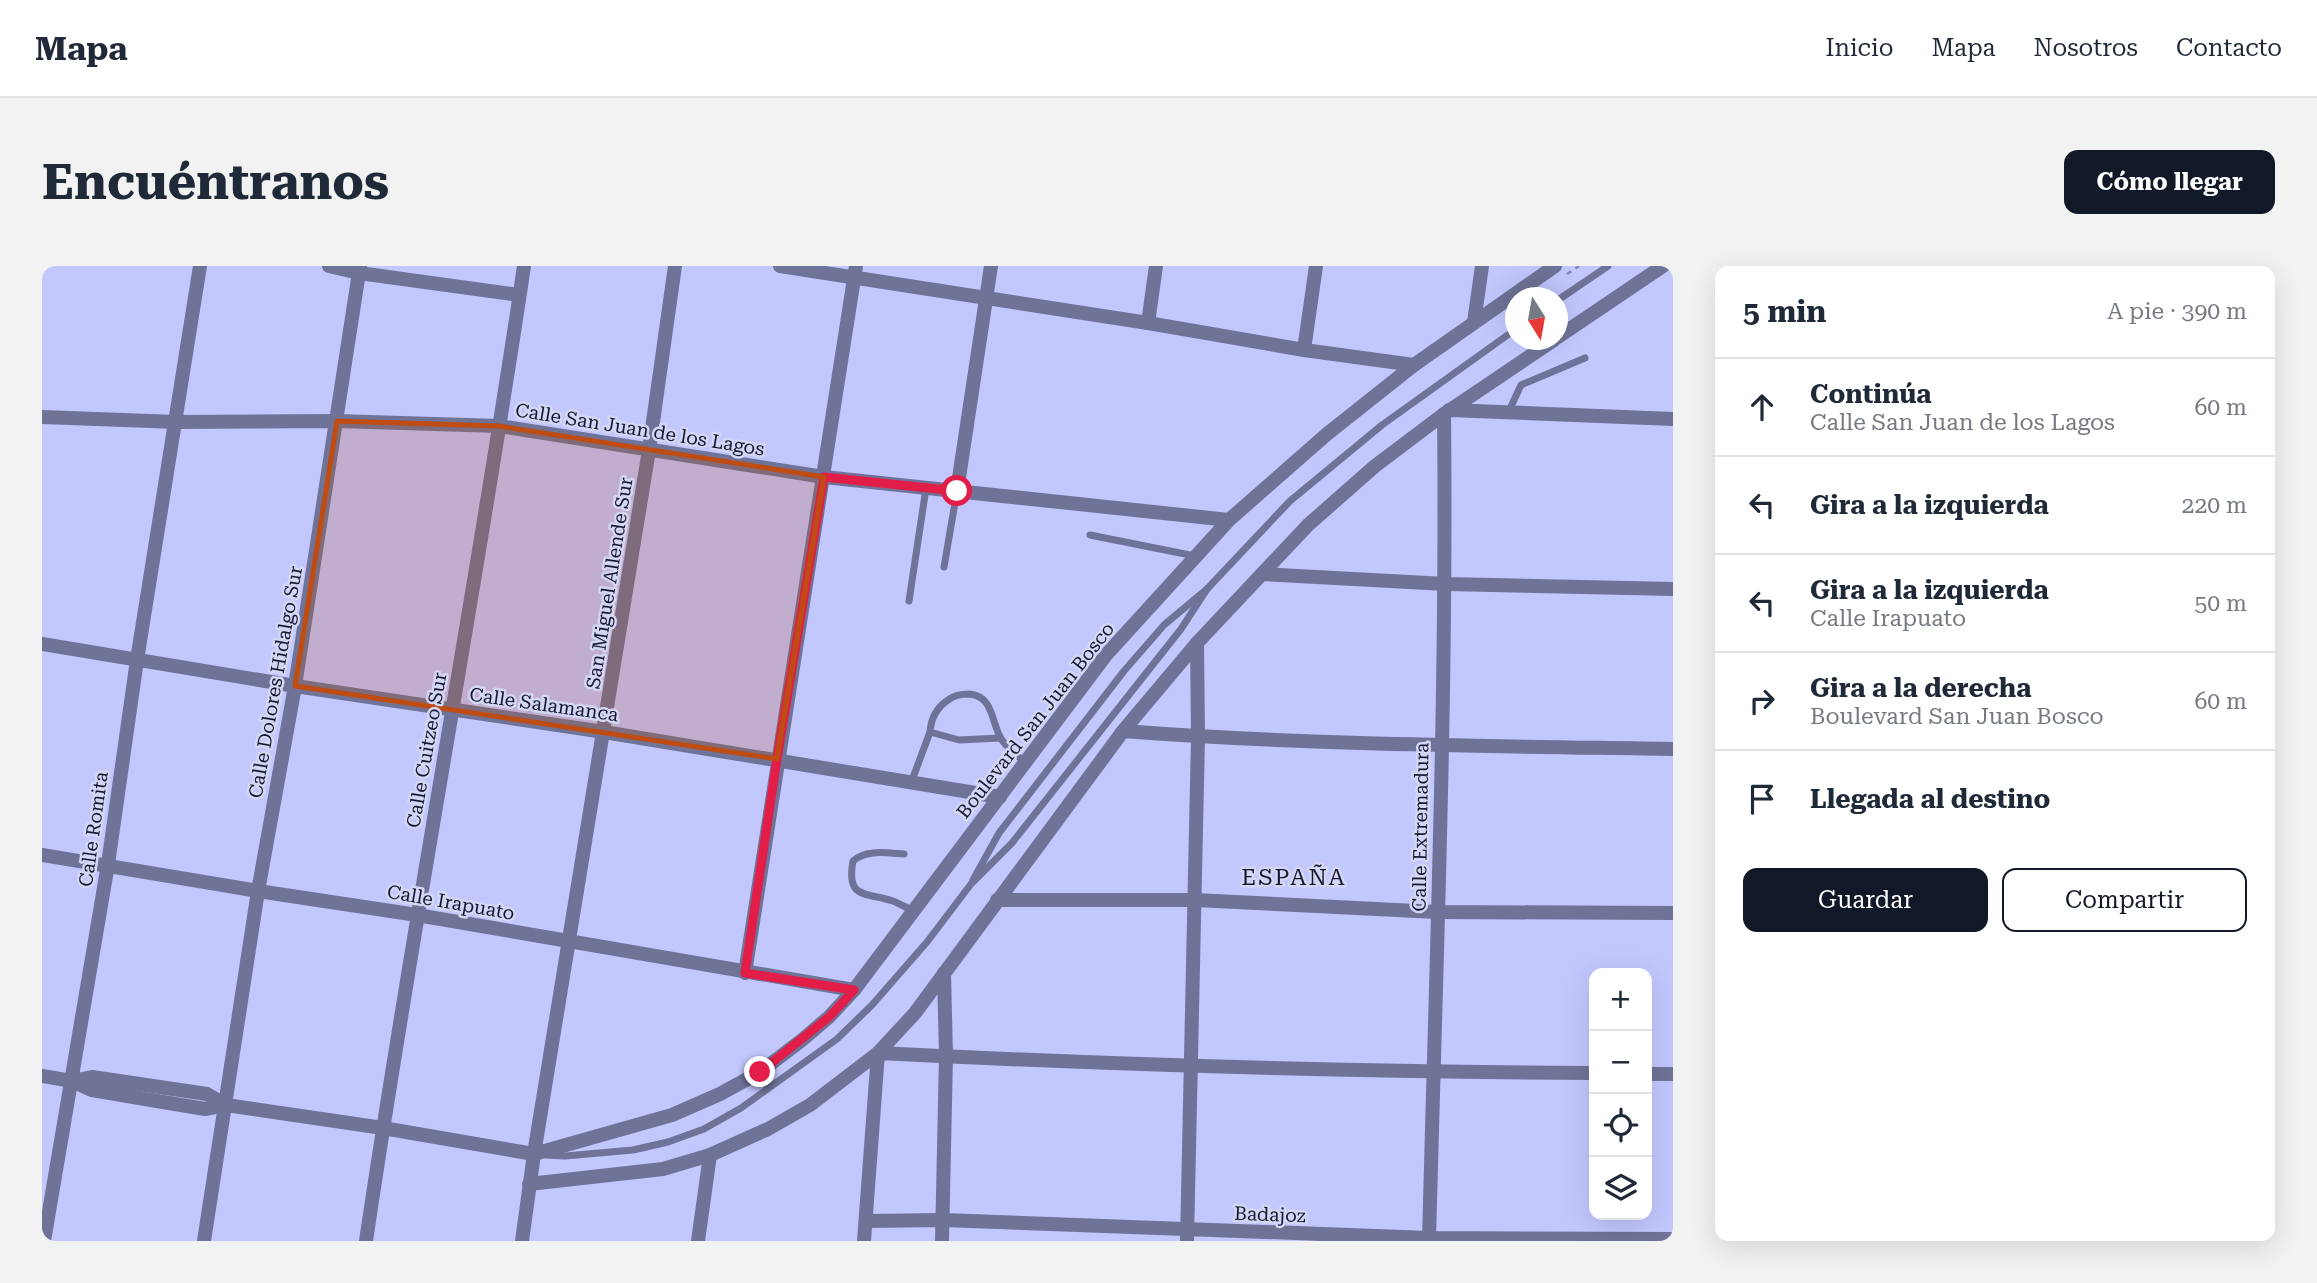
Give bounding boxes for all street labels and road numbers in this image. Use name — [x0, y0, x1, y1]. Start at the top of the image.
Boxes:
street label: Calle San Juan de los Lagos — [514, 398, 766, 461]
street label: San Miguel Allende Sur — [581, 475, 638, 691]
street label: Calle Dolores Hidalgo Sur — [244, 564, 307, 800]
street label: Boulevard San Juan Bosco — [952, 618, 1119, 823]
street label: Calle Cuitzeo Sur — [402, 670, 452, 830]
street label: Calle Salamanca — [468, 683, 621, 726]
street label: Calle Extremadura — [1408, 742, 1433, 912]
street label: Calle Romita — [74, 769, 113, 888]
street label: Calle Irapuato — [385, 880, 516, 925]
street label: Badajoz — [1234, 1202, 1306, 1227]

